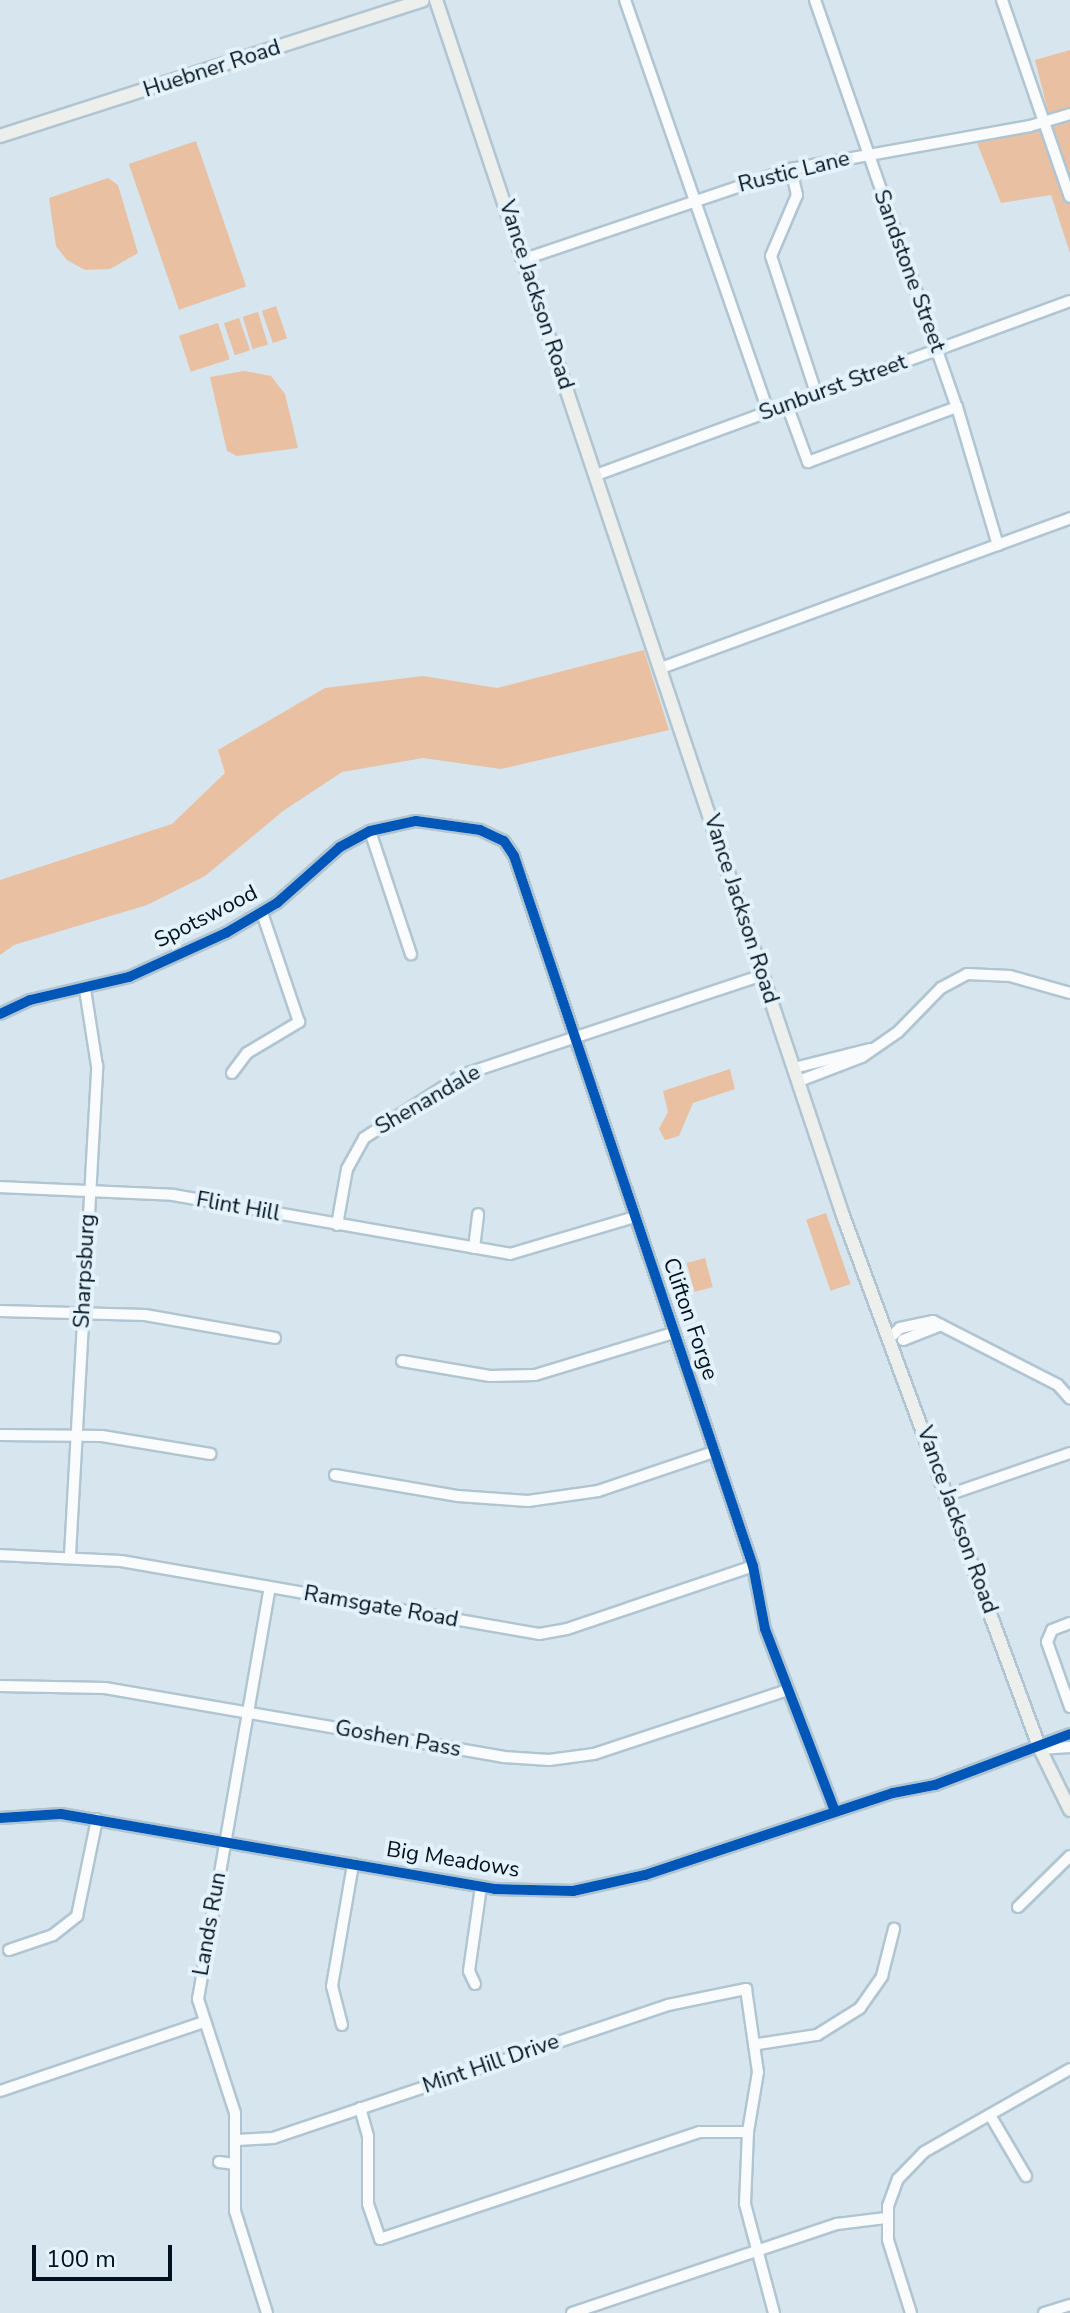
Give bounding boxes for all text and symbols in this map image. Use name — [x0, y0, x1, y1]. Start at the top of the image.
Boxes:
street label: Huebner Road — [140, 34, 284, 104]
street label: Rustic Lane — [736, 145, 852, 199]
street label: Sandstone Street — [867, 186, 951, 356]
street label: Vance Jackson Road — [493, 197, 579, 393]
street label: Sunburst Street — [756, 349, 910, 427]
street label: Vance Jackson Road — [698, 811, 784, 1007]
street label: Spotswood — [150, 880, 262, 954]
street label: Shenandale — [371, 1059, 485, 1141]
street label: Flint Hill — [194, 1187, 282, 1227]
street label: Sharpsburg — [69, 1213, 101, 1329]
street label: Clifton Forge — [657, 1254, 723, 1384]
street label: Vance Jackson Road — [911, 1423, 1003, 1617]
street label: Ramsgate Road — [302, 1580, 460, 1634]
street label: Goshen Pass — [333, 1715, 463, 1763]
street label: Big Meadows — [385, 1836, 521, 1884]
street label: Lands Run — [188, 1870, 232, 1978]
street label: Mint Hill Drive — [419, 2028, 563, 2100]
scale bar — [36, 2229, 176, 2279]
text: 100 m — [46, 2243, 116, 2275]

